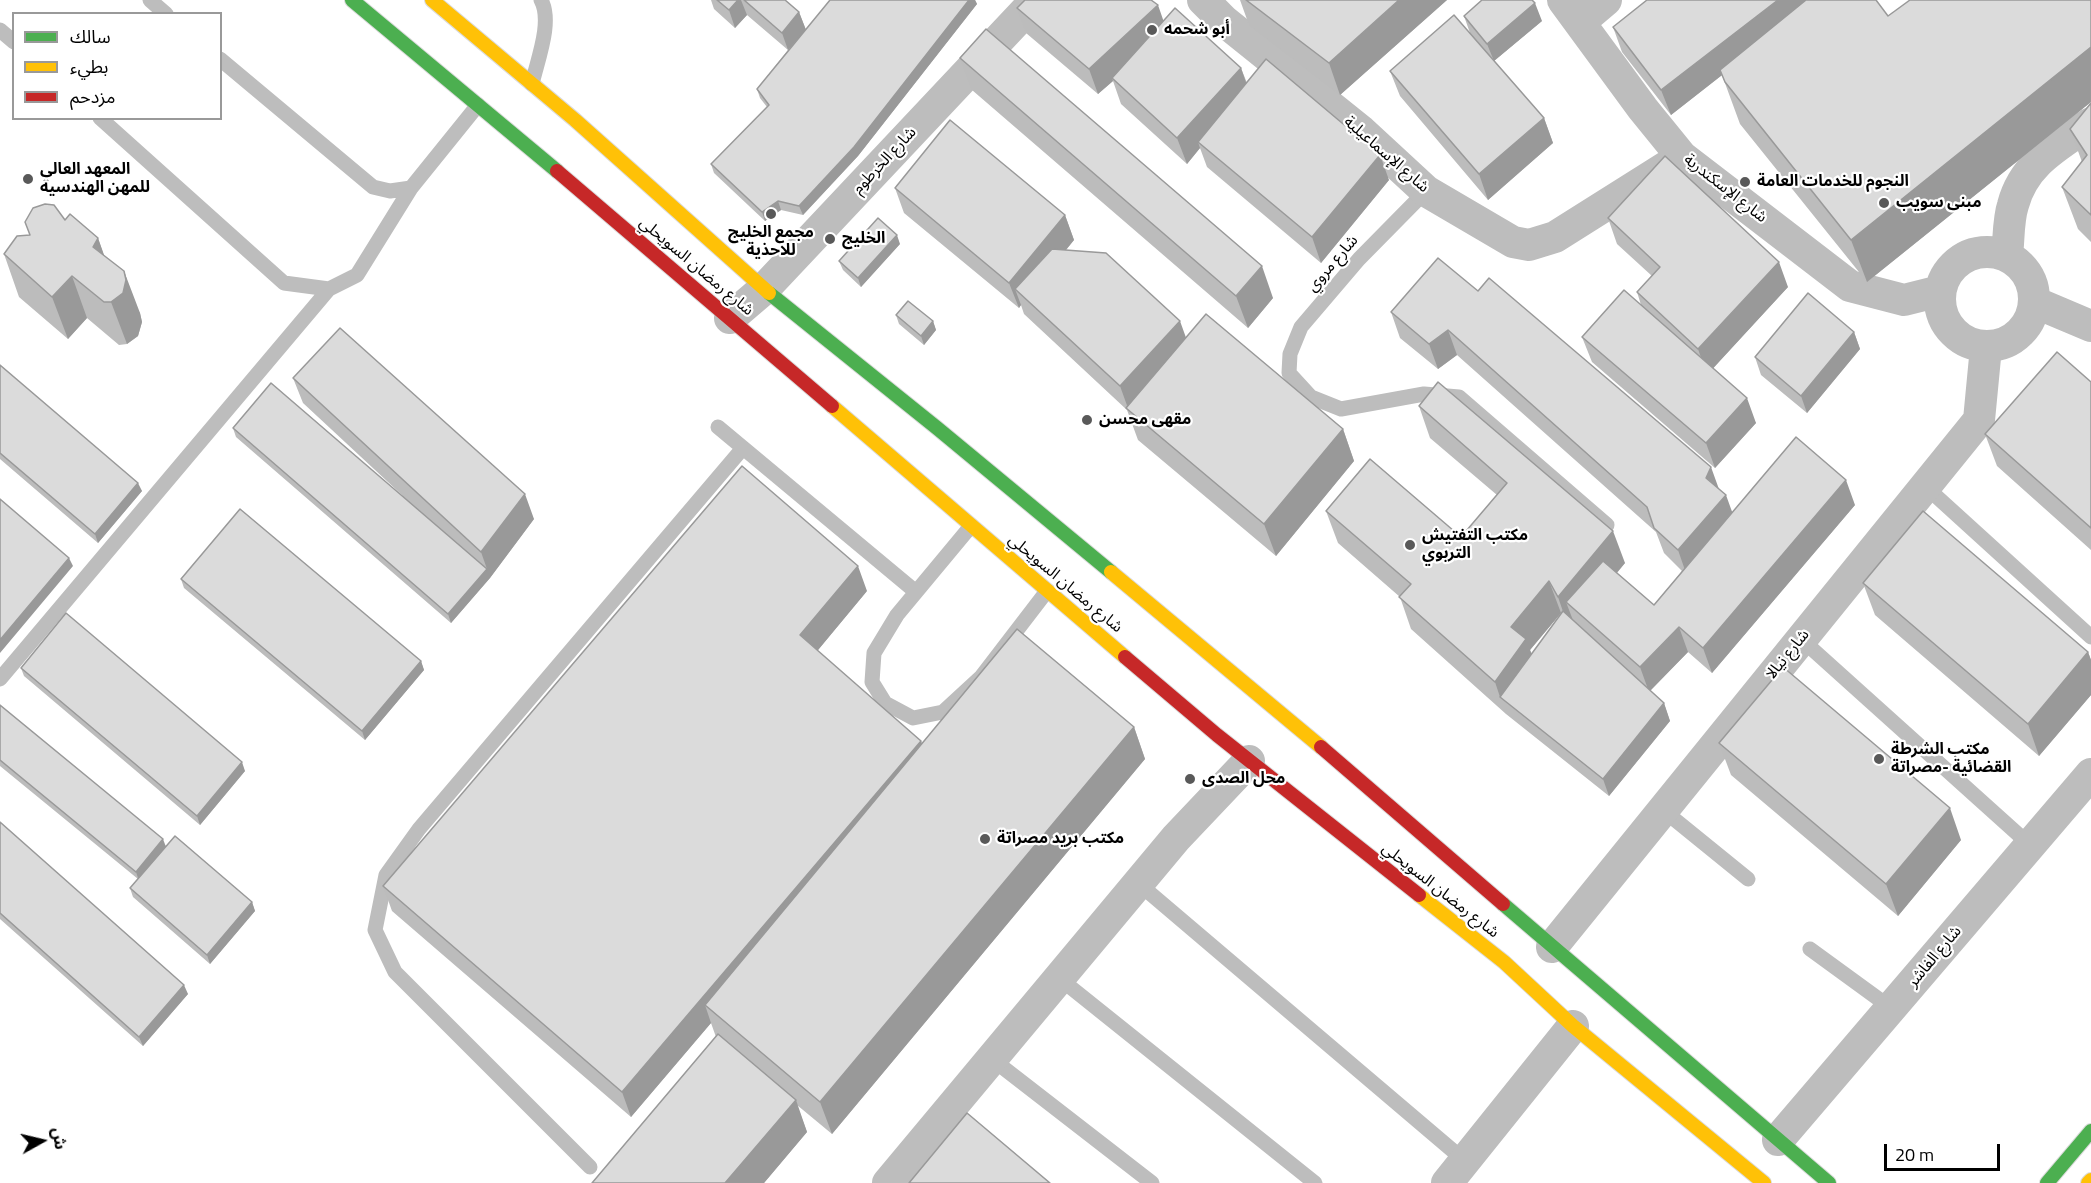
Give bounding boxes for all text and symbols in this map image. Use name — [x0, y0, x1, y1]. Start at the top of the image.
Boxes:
legend — [12, 12, 222, 120]
place label: أبو شحمه — [1164, 20, 1230, 40]
text: سالك — [70, 23, 111, 50]
marker: أبو شحمه — [1145, 23, 1159, 37]
text: بطيء — [70, 53, 108, 80]
text: مزدحم — [70, 83, 115, 110]
street label: شارع الإسماعيلية — [1339, 113, 1433, 197]
street label: شارع الخرطوم — [849, 123, 921, 199]
street label: شارع الإسكندرية — [1680, 151, 1770, 227]
place label: المعهد العالي للمهن الهندسيه — [40, 160, 150, 198]
marker: المعهد العالي للمهن الهندسيه — [21, 172, 35, 186]
place label: النجوم للخدمات العامة — [1757, 172, 1909, 192]
marker: النجوم للخدمات العامة — [1738, 175, 1752, 189]
place label: مبنى سويب — [1896, 193, 1982, 213]
marker: مبنى سويب — [1877, 196, 1891, 210]
marker: مجمع الخليج للاحذية — [764, 207, 778, 221]
street label: شارع رمضان السويحلي — [635, 214, 757, 320]
place label: مجمع الخليج للاحذية — [728, 223, 814, 261]
place label: الخليج — [842, 229, 885, 249]
marker: الخليج — [823, 232, 837, 246]
street label: شارع مروي — [1303, 232, 1363, 296]
place label: مقهى محسن — [1099, 410, 1191, 430]
marker: مقهى محسن — [1080, 413, 1094, 427]
place label: مكتب التفتيش التربوي — [1422, 526, 1528, 564]
street label: شارع رمضان السويحلي — [1004, 531, 1126, 637]
marker: مكتب التفتيش التربوي — [1403, 538, 1417, 552]
street label: شارع نيالا — [1762, 626, 1814, 684]
place label: مكتب الشرطة القضائية -مصراتة — [1891, 740, 2011, 778]
marker: مكتب الشرطة القضائية -مصراتة — [1872, 752, 1886, 766]
place label: محل الصدى — [1202, 769, 1285, 789]
marker: محل الصدى — [1183, 772, 1197, 786]
place label: مكتب بريد مصراتة — [997, 829, 1124, 849]
marker: مكتب بريد مصراتة — [978, 832, 992, 846]
street label: شارع رمضان السويحلي — [1378, 839, 1502, 943]
street label: شارع الفاشر — [1904, 922, 1966, 992]
north arrow — [12, 1111, 72, 1171]
text: ش — [46, 1126, 73, 1151]
scale bar — [1887, 1132, 2002, 1170]
text: 20 m — [1895, 1141, 1934, 1168]

